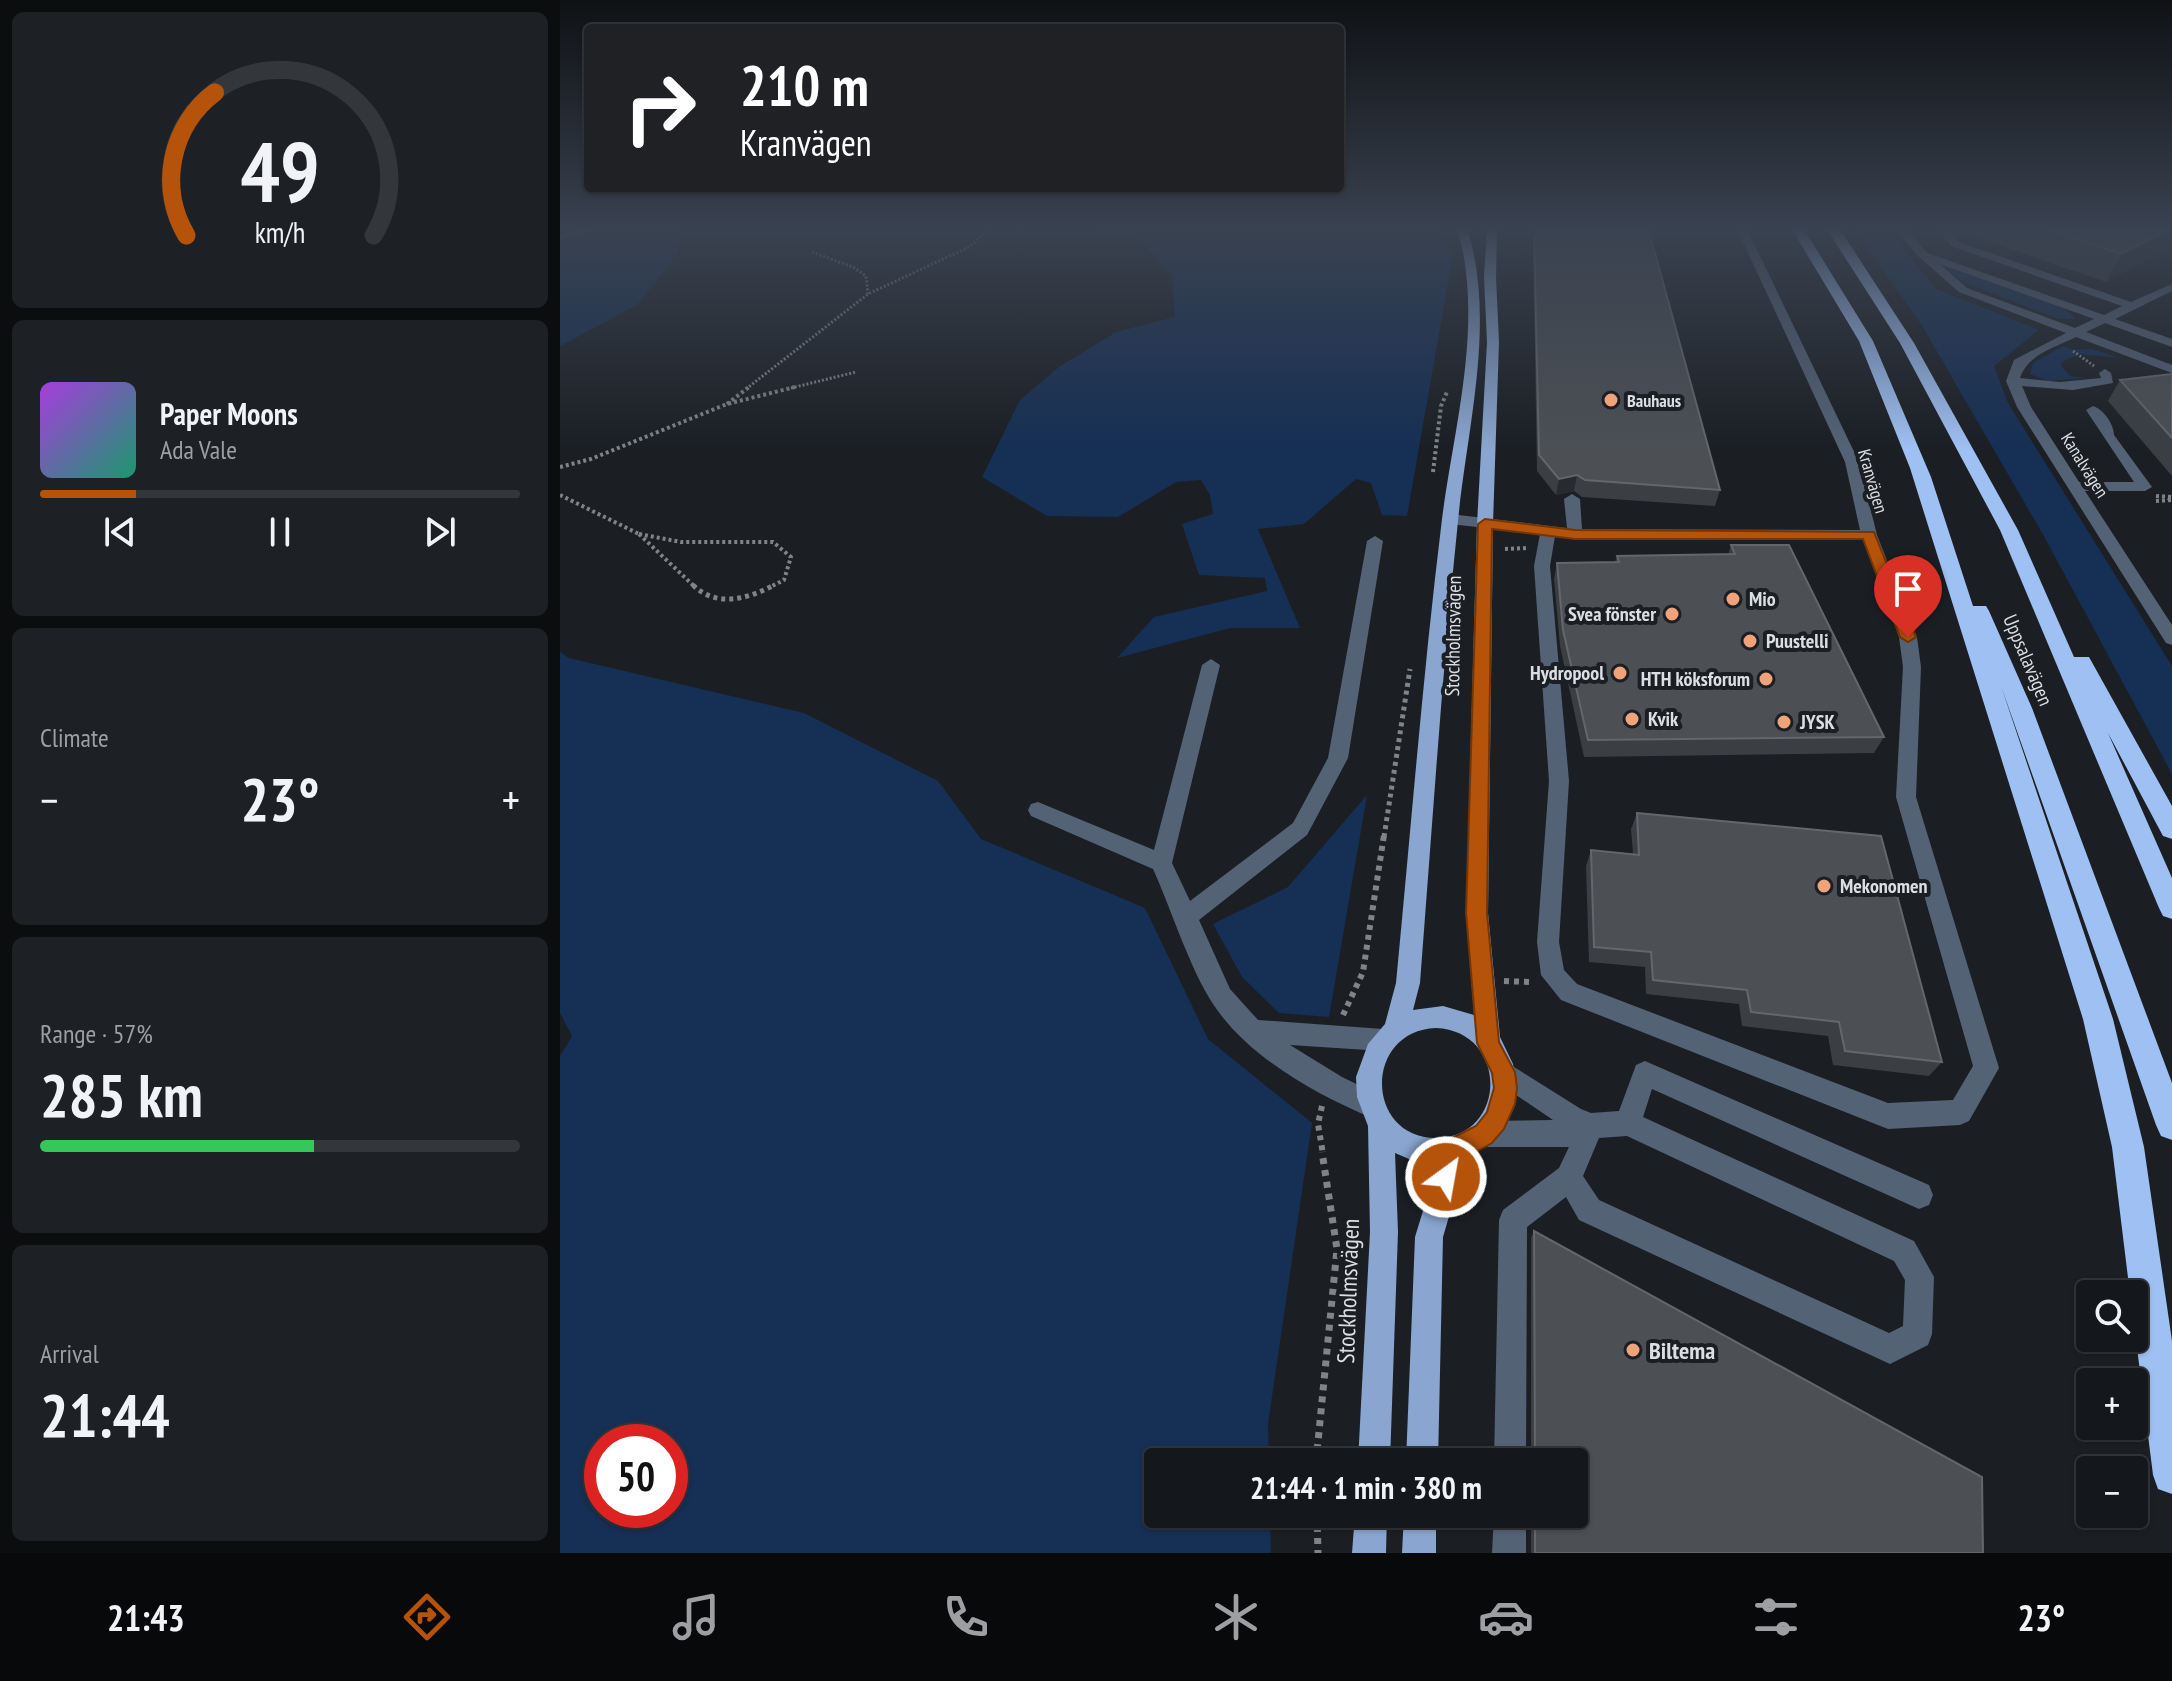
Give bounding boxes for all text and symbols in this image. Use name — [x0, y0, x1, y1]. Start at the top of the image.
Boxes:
text: 210 m — [740, 49, 869, 121]
icon: right — [608, 56, 712, 160]
text: 49 — [240, 117, 320, 225]
text: Kranvägen — [740, 119, 872, 166]
text: km/h — [255, 214, 305, 251]
place label: Bauhaus — [1627, 389, 1681, 412]
marker: Bauhaus — [1602, 391, 1620, 409]
text: Paper Moons — [160, 394, 298, 433]
street label: Kanalvägen — [2056, 428, 2114, 502]
text: Ada Vale — [160, 433, 237, 466]
street label: Kranvägen — [1853, 446, 1893, 516]
icon: previous — [98, 510, 142, 554]
icon: pause — [258, 510, 302, 554]
icon: next — [418, 510, 462, 554]
pin — [1874, 555, 1942, 637]
icon: arrive — [1886, 567, 1930, 611]
street label: Stockholmsvägen — [1439, 575, 1467, 697]
place label: Mio — [1749, 586, 1776, 612]
marker: Mio — [1724, 590, 1742, 608]
place label: Svea fönster — [1568, 601, 1656, 627]
marker: Svea fönster — [1663, 605, 1681, 623]
street label: Uppsalavägen — [1997, 610, 2059, 710]
place label: Puustelli — [1766, 628, 1829, 654]
marker: Puustelli — [1741, 632, 1759, 650]
place label: Hydropool — [1530, 660, 1604, 686]
marker: Hydropool — [1611, 664, 1629, 682]
place label: HTH köksforum — [1641, 666, 1750, 692]
marker: HTH köksforum — [1757, 670, 1775, 688]
place label: Kvik — [1648, 706, 1679, 732]
place label: JYSK — [1799, 709, 1835, 735]
marker: Kvik — [1623, 710, 1641, 728]
marker: JYSK — [1775, 713, 1793, 731]
text: Climate — [40, 721, 109, 754]
text: 23° — [240, 760, 320, 838]
text: − — [40, 771, 58, 828]
text: + — [502, 771, 520, 828]
place label: Mekonomen — [1840, 873, 1927, 899]
marker: Mekonomen — [1815, 877, 1833, 895]
text: Range · 57% — [40, 1017, 153, 1050]
text: 285 km — [40, 1056, 203, 1134]
position arrow — [1404, 1135, 1488, 1219]
street label: Stockholmsvägen — [1330, 1218, 1366, 1364]
map controls — [2076, 1280, 2148, 1528]
button: search — [2076, 1280, 2148, 1352]
place label: Biltema — [1649, 1335, 1715, 1366]
text: Arrival — [40, 1337, 99, 1370]
marker: Biltema — [1624, 1341, 1642, 1359]
button: + — [2076, 1368, 2148, 1440]
text: 21:44 — [40, 1376, 170, 1454]
speed limit sign: 50 — [584, 1424, 688, 1528]
button: − — [2076, 1456, 2148, 1528]
text: 21:44 · 1 min · 380 m — [1250, 1468, 1482, 1507]
icon: directions — [399, 1589, 455, 1645]
icon: music — [668, 1589, 724, 1645]
icon: phone — [938, 1589, 994, 1645]
icon: climate — [1208, 1589, 1264, 1645]
icon: car — [1478, 1589, 1534, 1645]
icon: filters — [1748, 1589, 1804, 1645]
text: 21:43 — [107, 1594, 185, 1641]
text: 23° — [2017, 1594, 2065, 1641]

